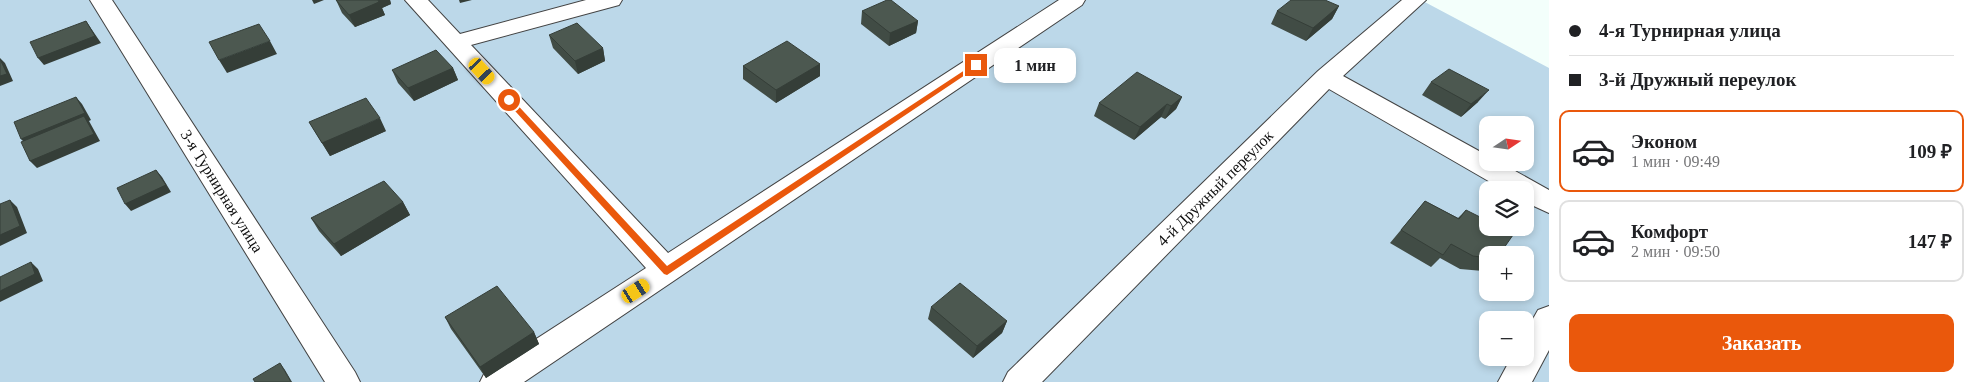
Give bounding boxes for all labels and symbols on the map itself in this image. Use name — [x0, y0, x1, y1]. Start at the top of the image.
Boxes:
callout: 1 мин — [994, 48, 1076, 82]
route end — [965, 54, 987, 76]
car — [466, 55, 497, 87]
route start — [498, 89, 520, 111]
north arrow — [1479, 116, 1534, 171]
street label: 4-й Дружный переулок — [1154, 126, 1277, 250]
street label: 3-я Турнирная улица — [176, 127, 267, 256]
car — [619, 277, 652, 305]

